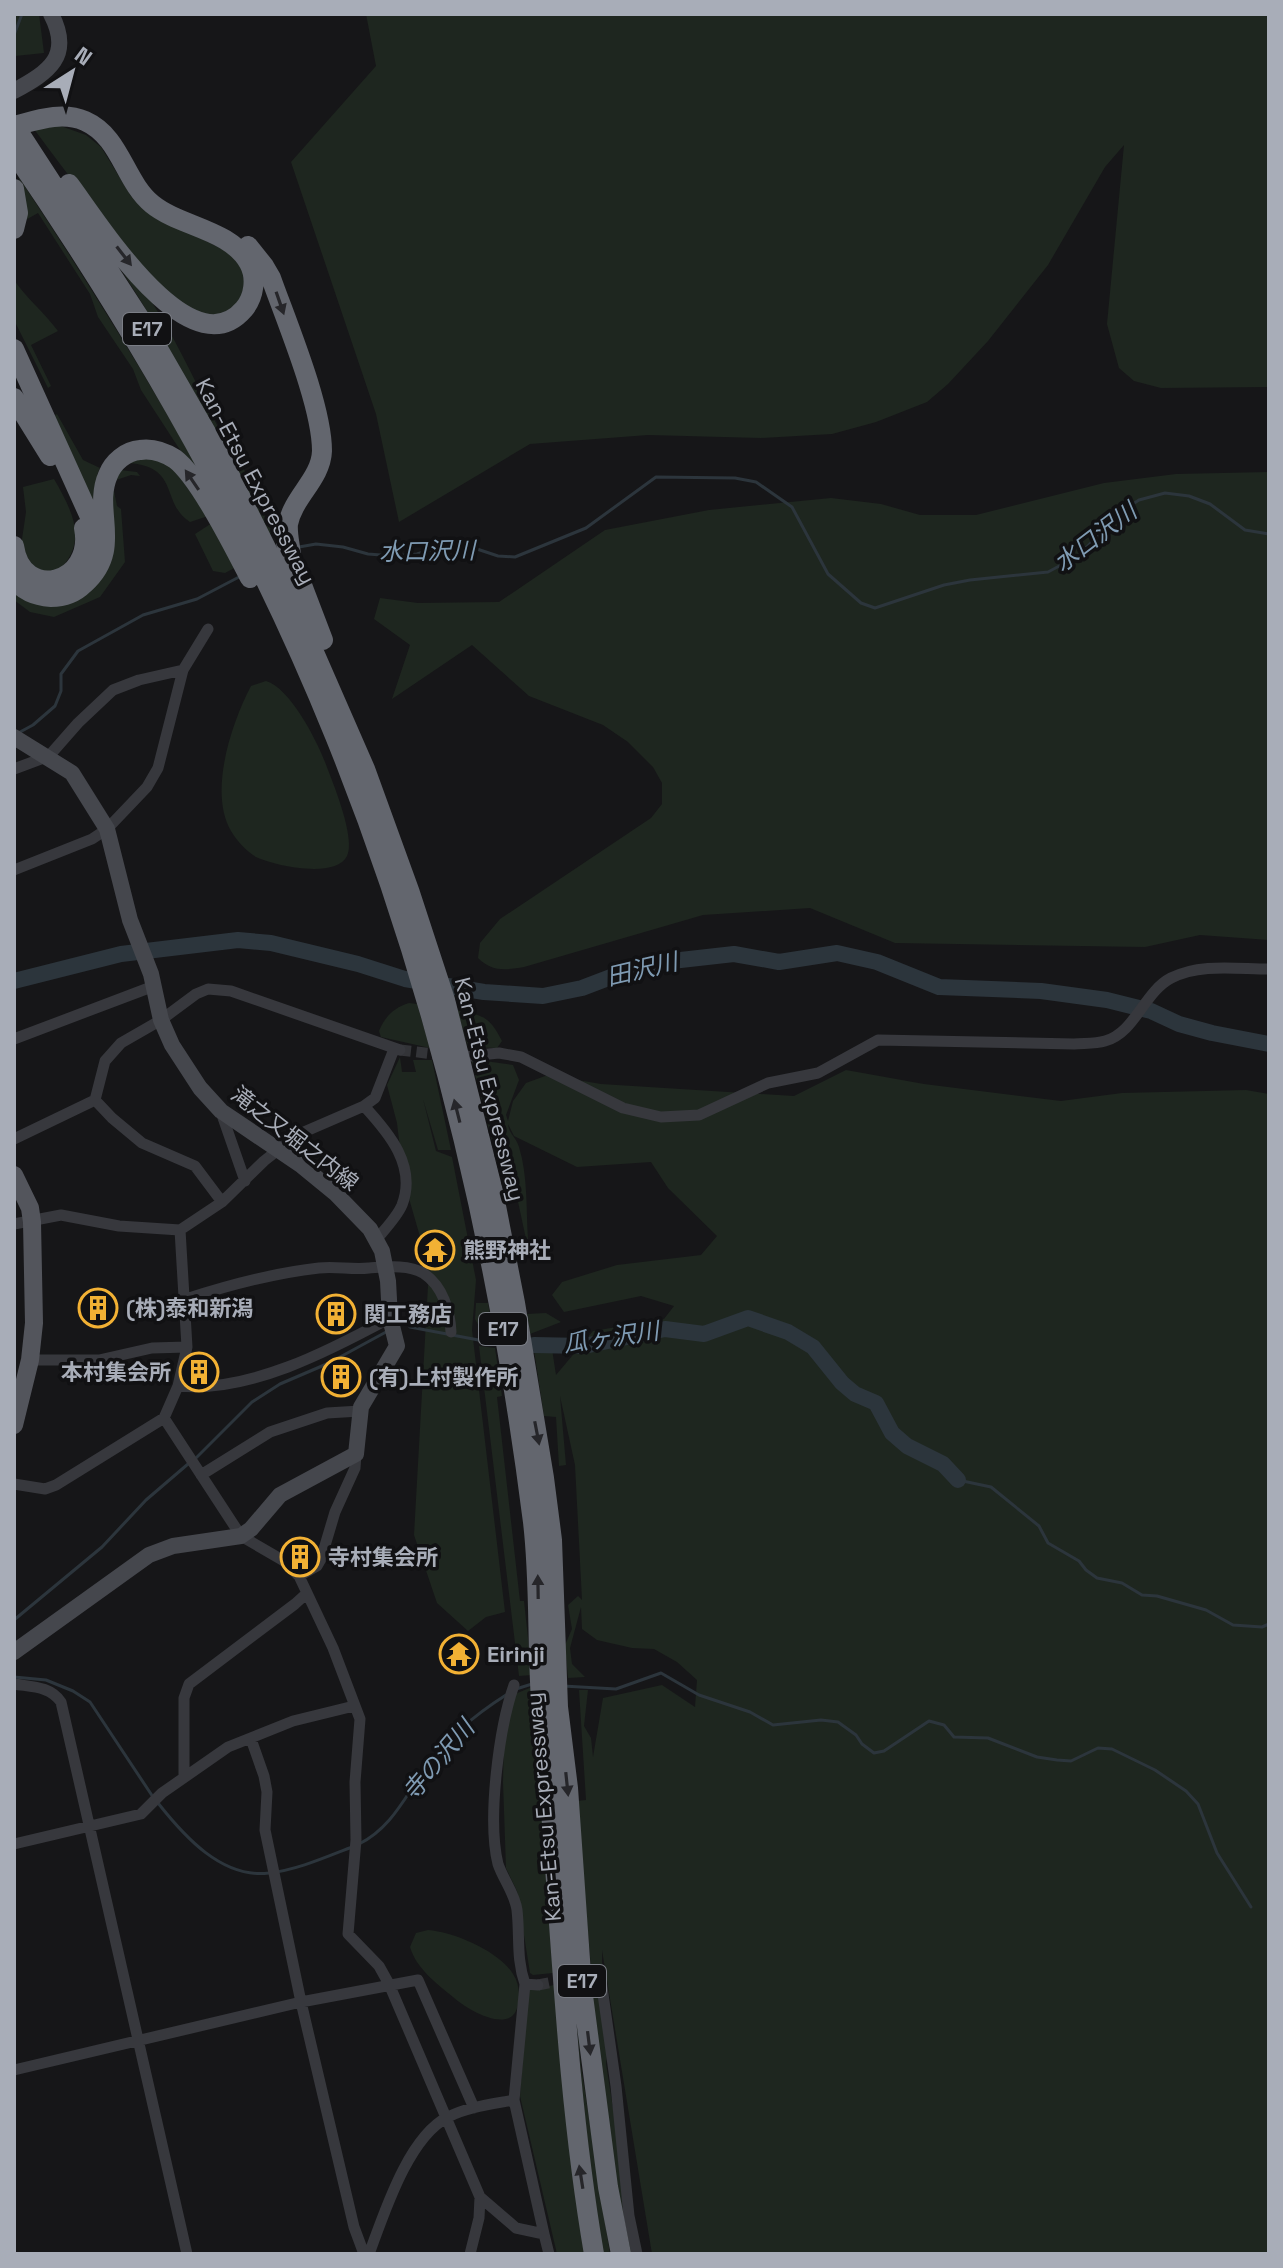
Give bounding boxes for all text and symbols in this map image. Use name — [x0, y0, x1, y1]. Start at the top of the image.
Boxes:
north arrow — [32, 32, 112, 112]
text: N — [70, 40, 98, 71]
one-way arrow — [116, 246, 132, 266]
one-way arrow — [274, 291, 286, 315]
road number: E17 — [123, 313, 171, 345]
street label: Kan-Etsu Expressway — [190, 373, 322, 589]
one-way arrow — [185, 469, 200, 490]
water label: 水口沢川 — [1047, 494, 1145, 578]
water label: 水口沢川 — [379, 535, 478, 567]
water label: 田沢川 — [603, 945, 683, 992]
street label: Kan-Etsu Expressway — [449, 974, 531, 1204]
street label: 滝之又堀之内線 — [226, 1080, 364, 1196]
one-way arrow — [451, 1098, 463, 1123]
temple icon: 熊野神社 — [414, 1229, 456, 1271]
place label: 熊野神社 — [463, 1236, 551, 1264]
building icon: (株)泰和新潟 — [77, 1287, 119, 1329]
building icon: 関工務店 — [315, 1293, 357, 1335]
place label: (株)泰和新潟 — [126, 1294, 253, 1322]
place label: 関工務店 — [364, 1300, 452, 1328]
road number: E17 — [479, 1313, 527, 1345]
water label: 瓜ヶ沢川 — [561, 1315, 664, 1359]
building icon: 本村集会所 — [178, 1351, 220, 1393]
building icon: (有)上村製作所 — [320, 1356, 362, 1398]
place label: 本村集会所 — [61, 1358, 171, 1386]
place label: (有)上村製作所 — [369, 1363, 518, 1391]
one-way arrow — [531, 1420, 543, 1445]
building icon: 寺村集会所 — [279, 1536, 321, 1578]
place label: 寺村集会所 — [328, 1543, 438, 1571]
one-way arrow — [531, 1574, 544, 1599]
temple icon: Eirinji — [438, 1633, 480, 1675]
place label: Eirinji — [487, 1640, 545, 1668]
street label: Kan-Etsu Expressway — [519, 1691, 567, 1923]
water label: 寺の沢川 — [395, 1711, 483, 1807]
one-way arrow — [561, 1772, 574, 1797]
road number: E17 — [558, 1965, 606, 1997]
one-way arrow — [583, 2031, 596, 2056]
one-way arrow — [575, 2164, 587, 2189]

